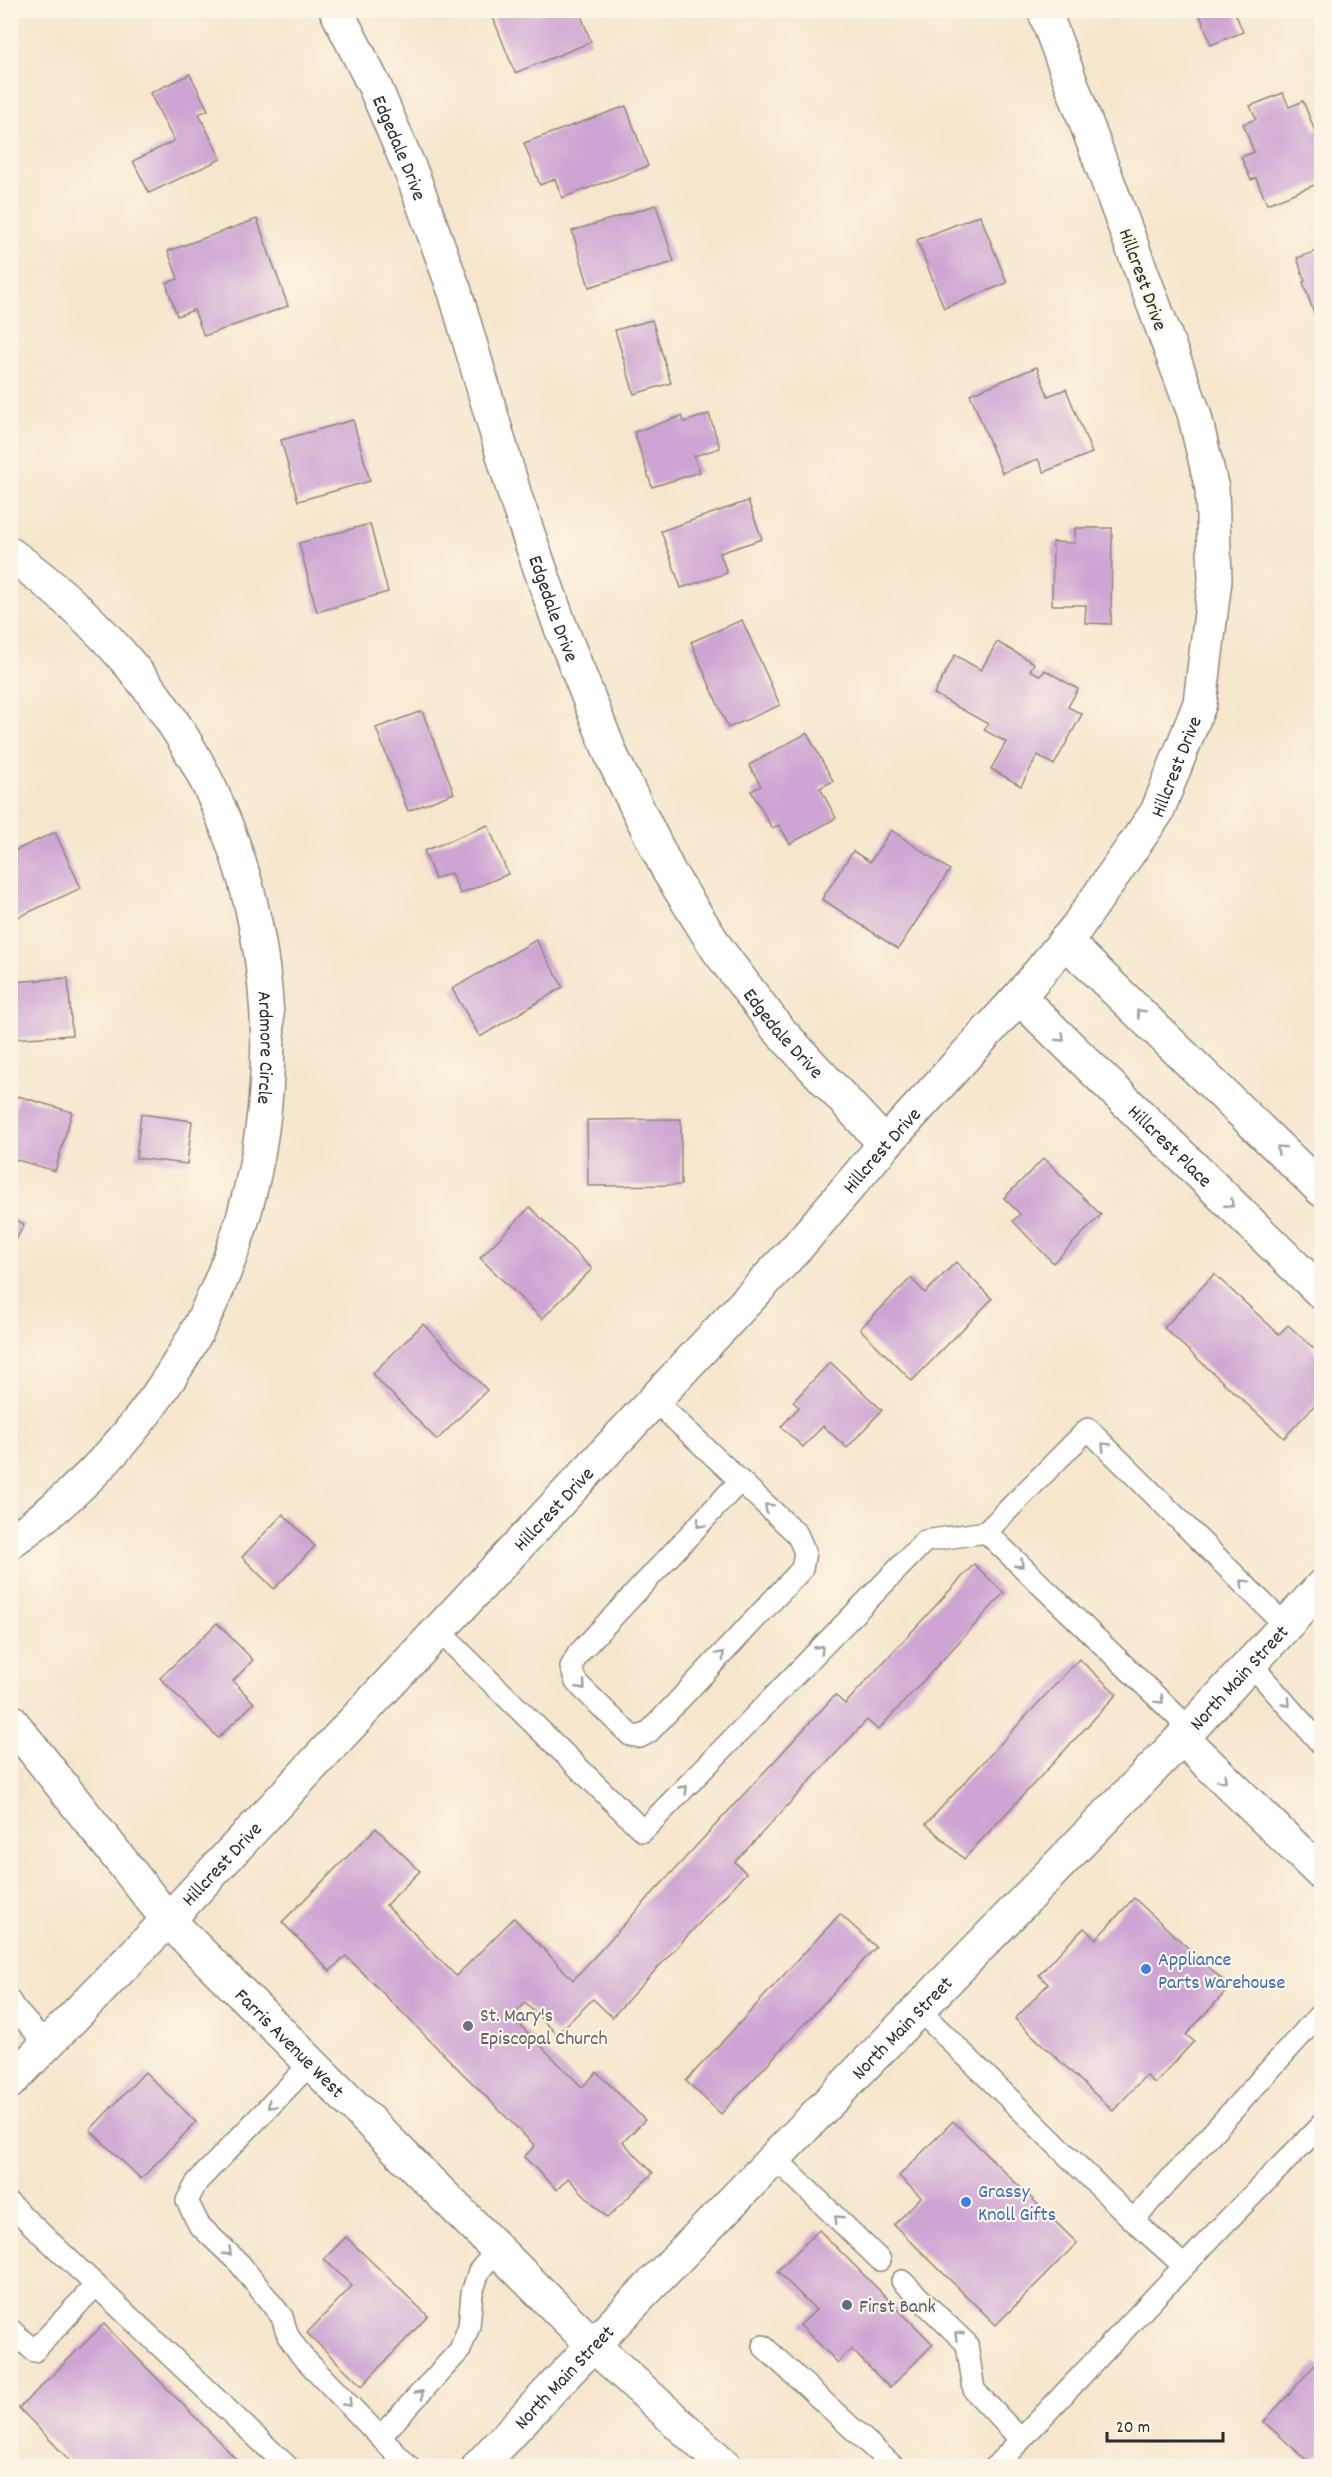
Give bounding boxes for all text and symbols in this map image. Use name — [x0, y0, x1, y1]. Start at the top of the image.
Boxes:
street label: Edgedale Drive — [363, 92, 432, 205]
street label: Hillcrest Drive — [1110, 225, 1173, 335]
street label: Edgedale Drive — [520, 552, 584, 667]
street label: Hillcrest Drive — [1145, 712, 1210, 822]
street label: Edgedale Drive — [735, 983, 829, 1087]
street label: Ardmore Circle — [248, 990, 279, 1106]
one-way arrow — [1136, 1010, 1147, 1021]
one-way arrow — [1055, 1031, 1065, 1042]
street label: Hillcrest Place — [1120, 1099, 1217, 1195]
street label: Hillcrest Drive — [838, 1102, 929, 1201]
one-way arrow — [1276, 1146, 1287, 1157]
one-way arrow — [1223, 1196, 1234, 1207]
one-way arrow — [1102, 1443, 1113, 1454]
street label: Hillcrest Drive — [508, 1462, 602, 1559]
one-way arrow — [764, 1503, 775, 1514]
one-way arrow — [696, 1517, 707, 1527]
one-way arrow — [1013, 1557, 1024, 1568]
one-way arrow — [1241, 1580, 1252, 1591]
street label: North Main Street — [1184, 1620, 1296, 1738]
one-way arrow — [813, 1646, 824, 1657]
one-way arrow — [714, 1652, 725, 1662]
one-way arrow — [574, 1680, 585, 1691]
one-way arrow — [1152, 1692, 1163, 1703]
one-way arrow — [1280, 1697, 1291, 1707]
one-way arrow — [1217, 1772, 1227, 1783]
one-way arrow — [677, 1785, 688, 1796]
street label: Hillcrest Drive — [177, 1817, 270, 1914]
place label: Appliance Parts Warehouse — [1158, 1947, 1285, 1998]
marker: Appliance Parts Warehouse — [1139, 1962, 1153, 1976]
street label: North Main Street — [847, 1971, 960, 2087]
street label: Farris Avenue West — [227, 1983, 350, 2106]
place label: St. Mary's Episcopal Church — [480, 2003, 608, 2054]
marker: St. Mary's Episcopal Church — [461, 2019, 475, 2033]
one-way arrow — [267, 2097, 278, 2108]
place label: Grassy Knoll Gifts — [978, 2179, 1056, 2230]
marker: Grassy Knoll Gifts — [959, 2195, 973, 2209]
one-way arrow — [834, 2215, 844, 2226]
one-way arrow — [220, 2245, 231, 2256]
place label: First Bank — [859, 2294, 936, 2322]
marker: First Bank — [840, 2298, 854, 2312]
street label: North Main Street — [509, 2320, 622, 2437]
one-way arrow — [954, 2332, 965, 2343]
one-way arrow — [413, 2390, 424, 2400]
one-way arrow — [341, 2397, 352, 2407]
scale bar — [1107, 2405, 1222, 2443]
text: 20 m — [1116, 2416, 1150, 2441]

